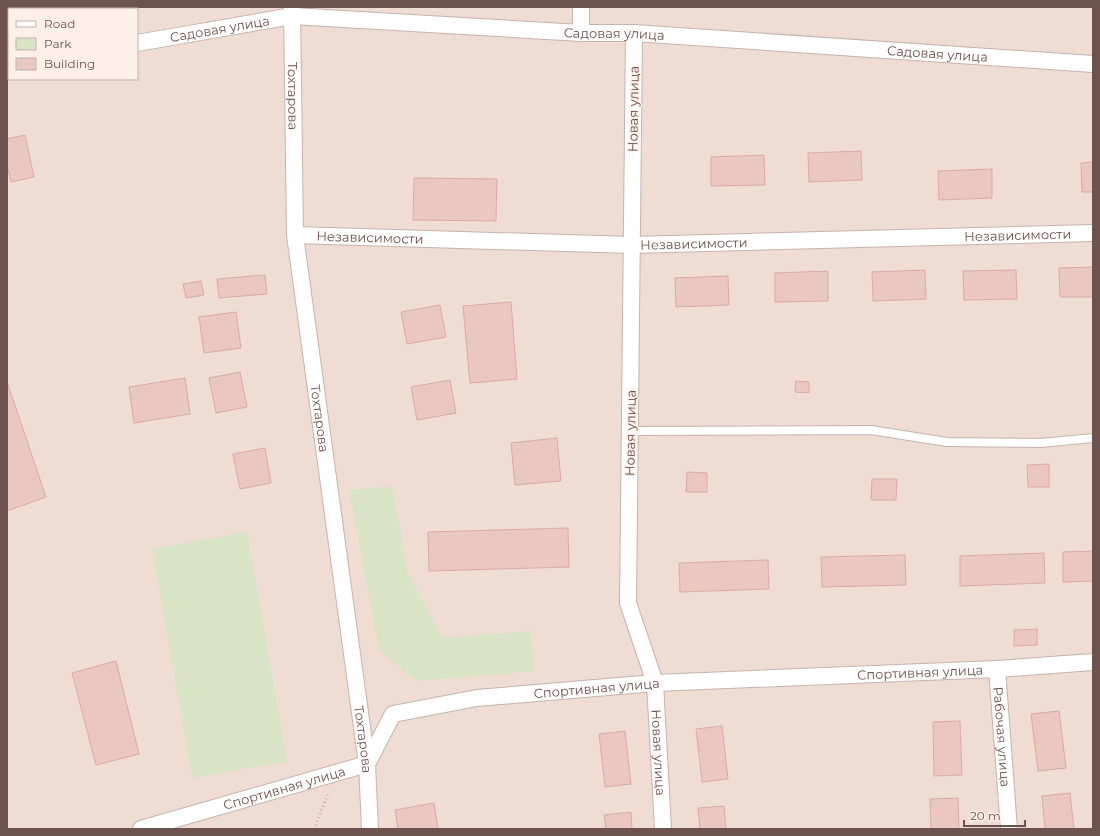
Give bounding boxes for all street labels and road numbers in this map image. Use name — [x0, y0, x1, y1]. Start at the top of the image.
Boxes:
street label: Садовая улица — [169, 12, 271, 45]
street label: Садовая улица — [563, 24, 665, 43]
street label: Садовая улица — [887, 42, 988, 65]
street label: Тохтарова — [285, 62, 302, 130]
street label: Новая улица — [624, 66, 642, 152]
street label: Независимости — [964, 226, 1072, 244]
street label: Независимости — [316, 228, 424, 247]
street label: Независимости — [640, 234, 748, 253]
street label: Тохтарова — [307, 383, 332, 453]
street label: Новая улица — [621, 390, 639, 476]
street label: Спортивная улица — [857, 662, 984, 683]
street label: Спортивная улица — [533, 675, 660, 701]
street label: Рабочая улица — [990, 686, 1014, 788]
street label: Тохтарова — [351, 704, 375, 774]
street label: Новая улица — [648, 709, 669, 796]
street label: Спортивная улица — [221, 763, 347, 813]

